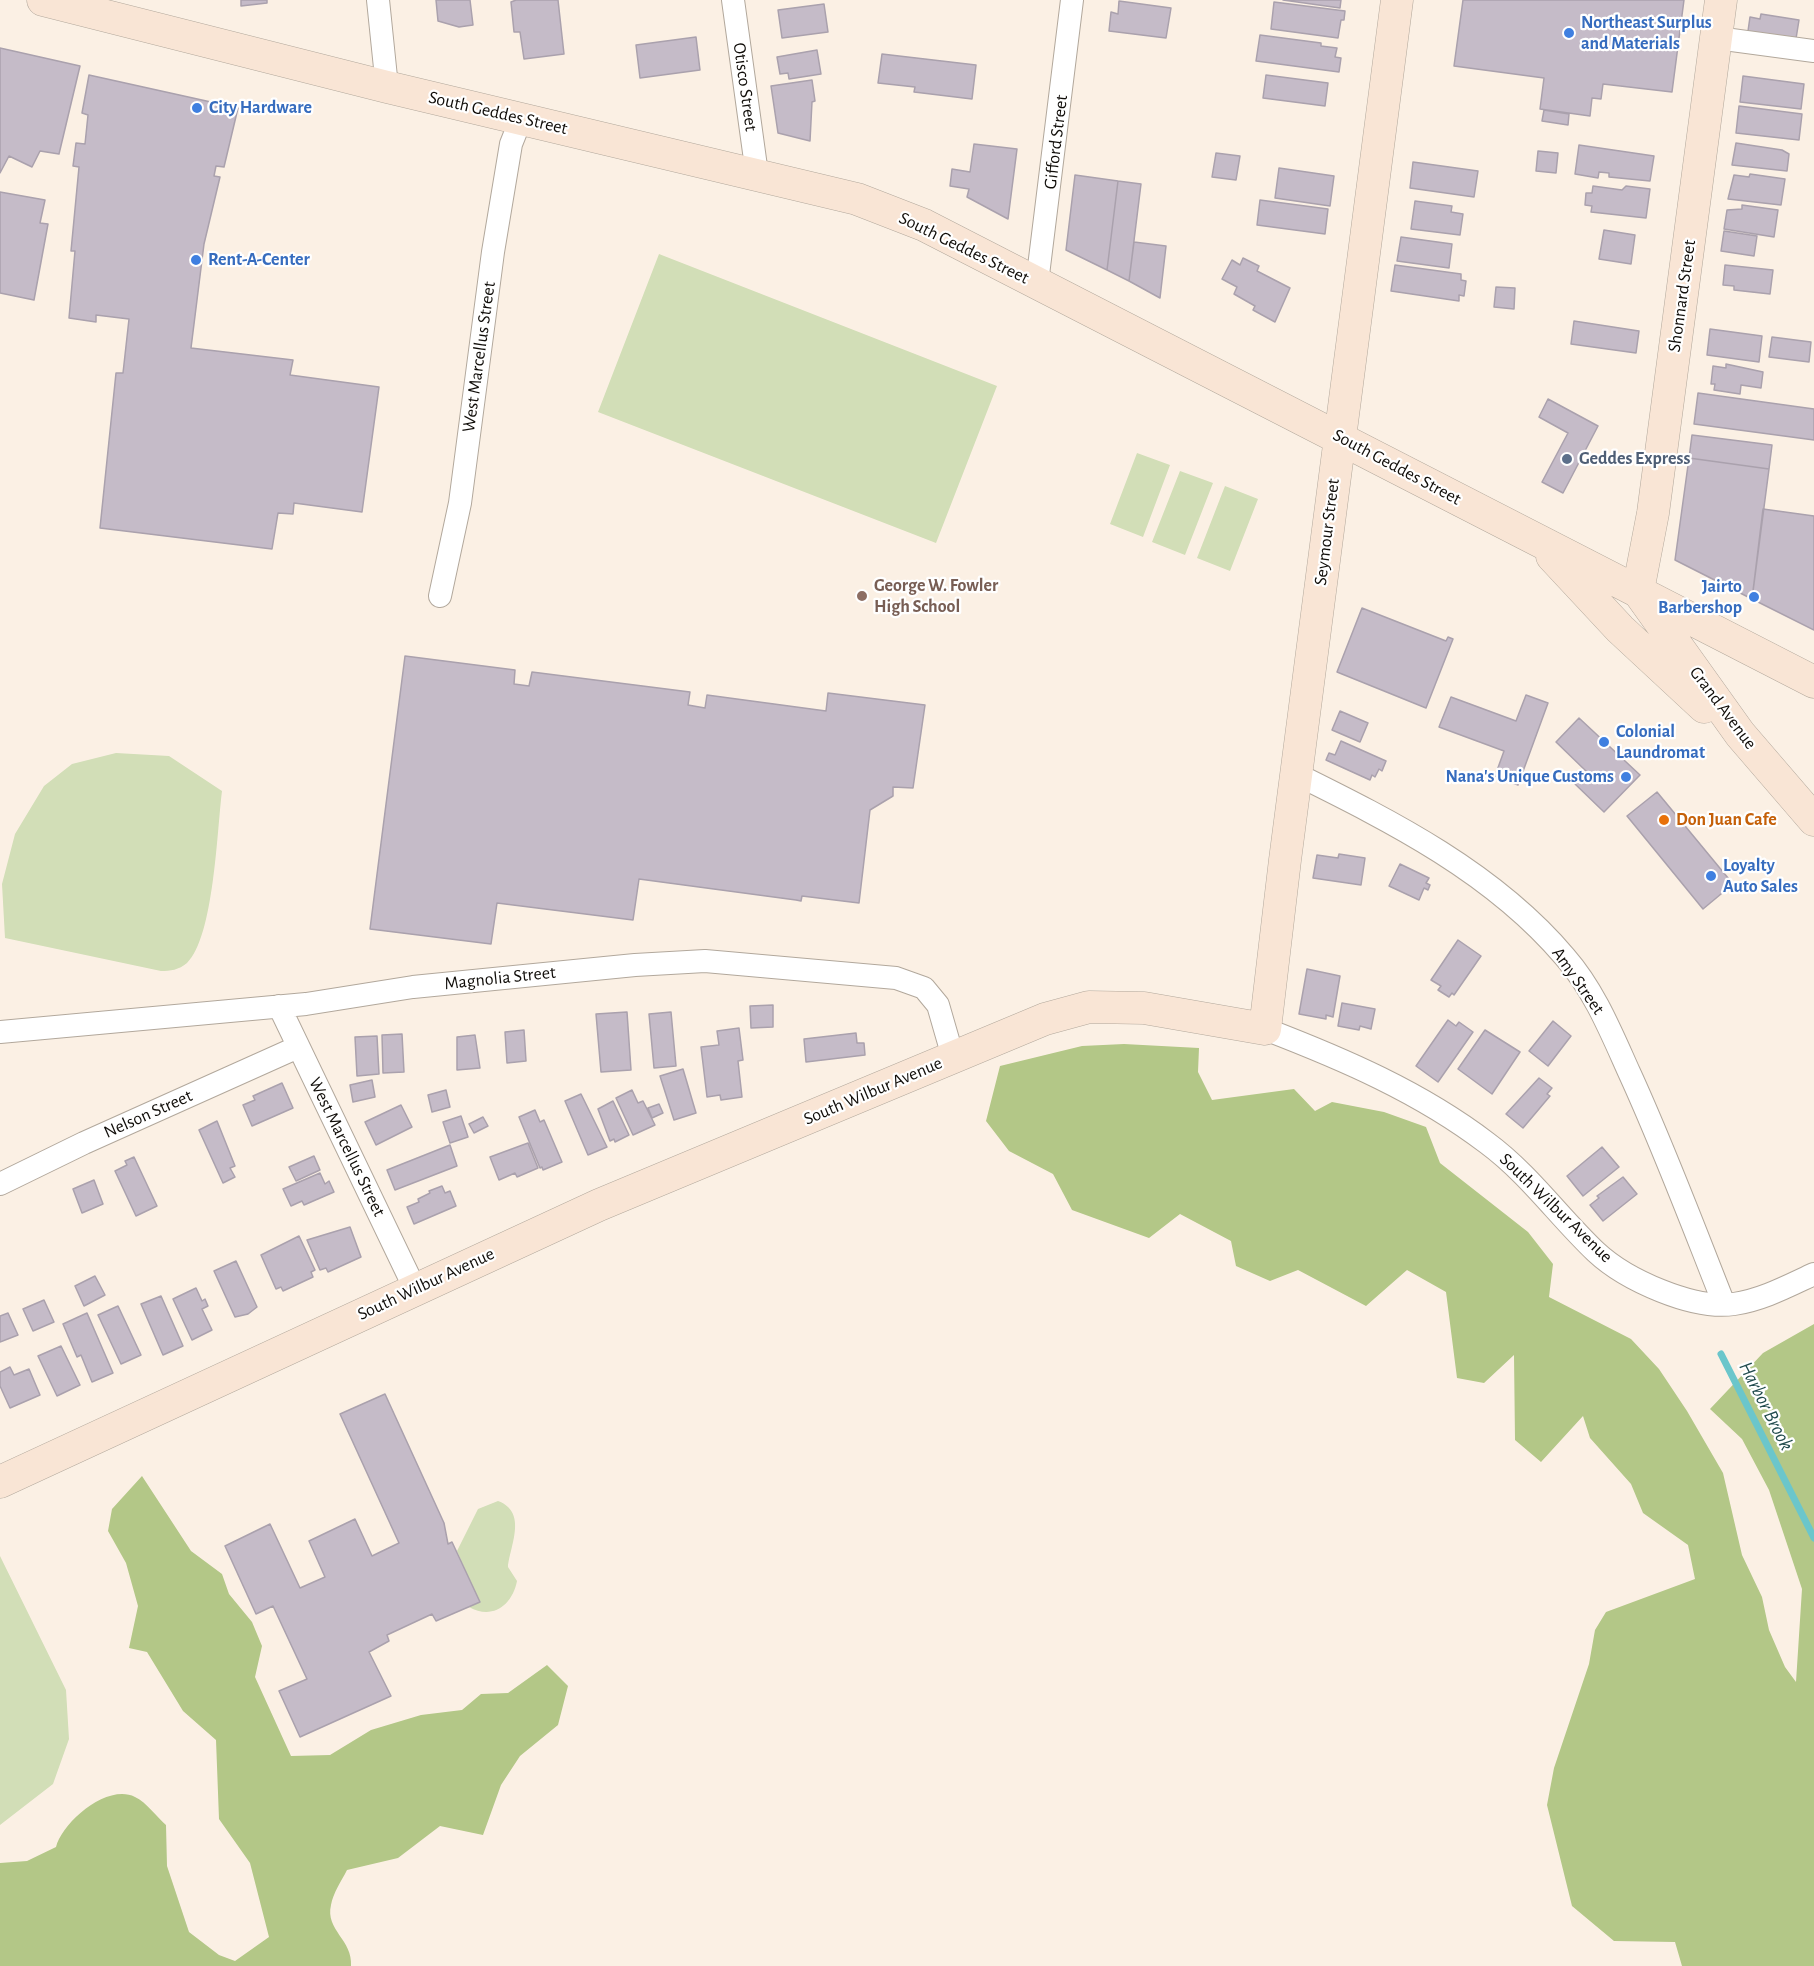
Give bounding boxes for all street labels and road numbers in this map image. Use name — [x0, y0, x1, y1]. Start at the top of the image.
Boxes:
street label: Otisco Street — [728, 41, 762, 133]
street label: South Geddes Street — [426, 87, 570, 139]
street label: Gifford Street — [1040, 94, 1072, 190]
street label: South Geddes Street — [895, 207, 1033, 289]
street label: Shonnard Street — [1663, 238, 1701, 354]
street label: West Marcellus Street — [458, 280, 500, 434]
street label: South Geddes Street — [1329, 424, 1465, 510]
street label: Seymour Street — [1310, 477, 1344, 587]
street label: Grand Avenue — [1685, 662, 1761, 754]
street label: Amy Street — [1547, 943, 1609, 1019]
street label: Magnolia Street — [443, 961, 557, 995]
street label: South Wilbur Avenue — [800, 1052, 946, 1130]
street label: West Marcellus Street — [304, 1074, 390, 1220]
street label: Nelson Street — [100, 1085, 196, 1143]
street label: South Wilbur Avenue — [1495, 1149, 1617, 1267]
street label: South Wilbur Avenue — [354, 1243, 498, 1325]

